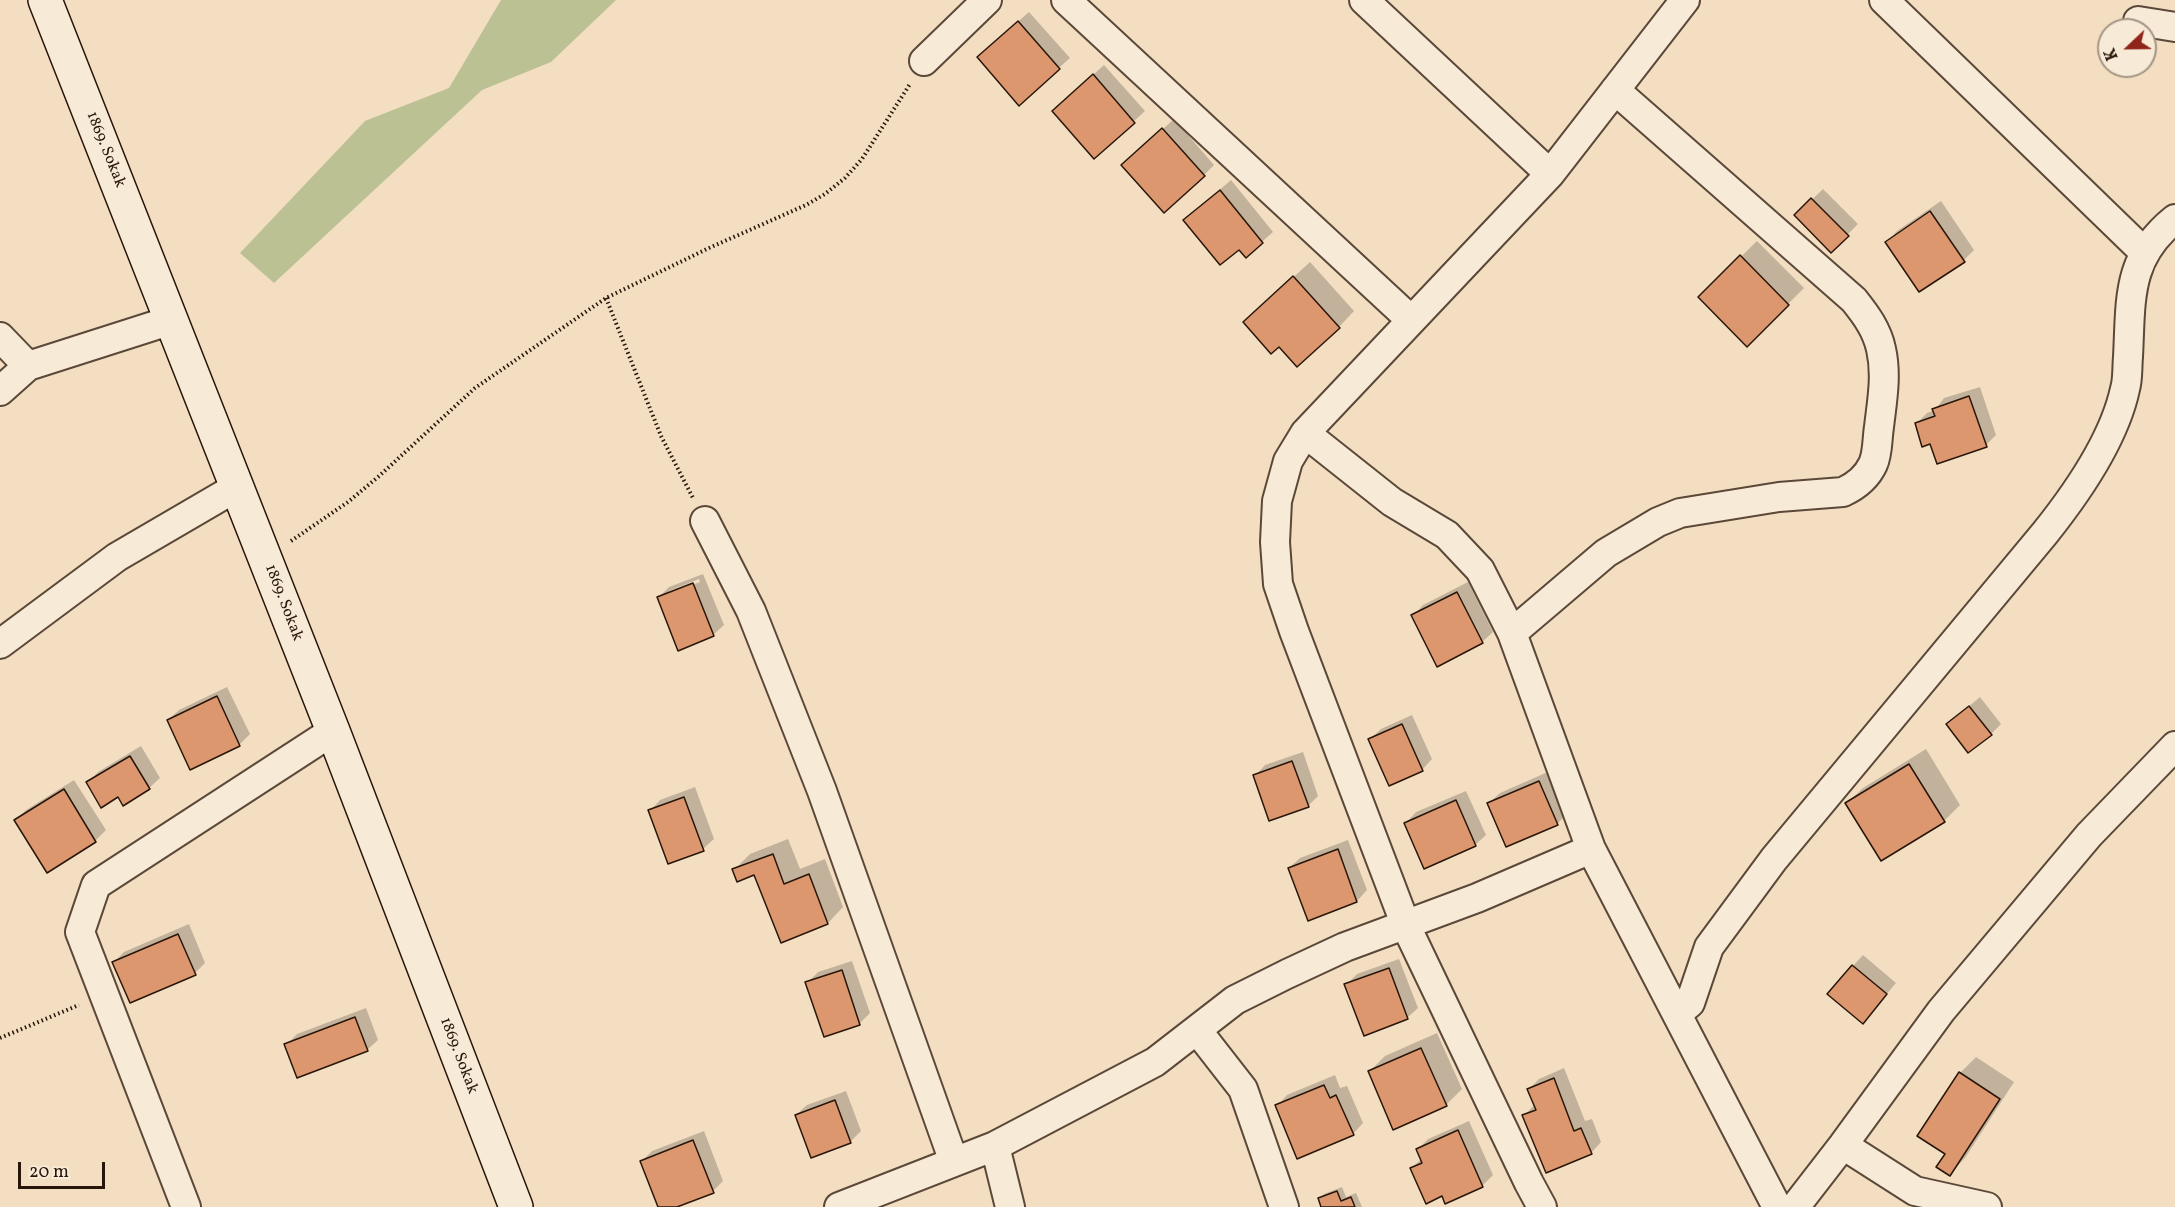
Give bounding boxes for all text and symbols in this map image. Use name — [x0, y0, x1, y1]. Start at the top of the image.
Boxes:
north arrow — [2097, 18, 2157, 78]
text: K — [2100, 44, 2125, 63]
street label: 1869. Sokak — [81, 109, 129, 191]
street label: 1869. Sokak — [260, 562, 306, 644]
street label: 1869. Sokak — [435, 1015, 481, 1097]
scale bar — [21, 1150, 108, 1188]
text: 20 m — [29, 1160, 69, 1185]

